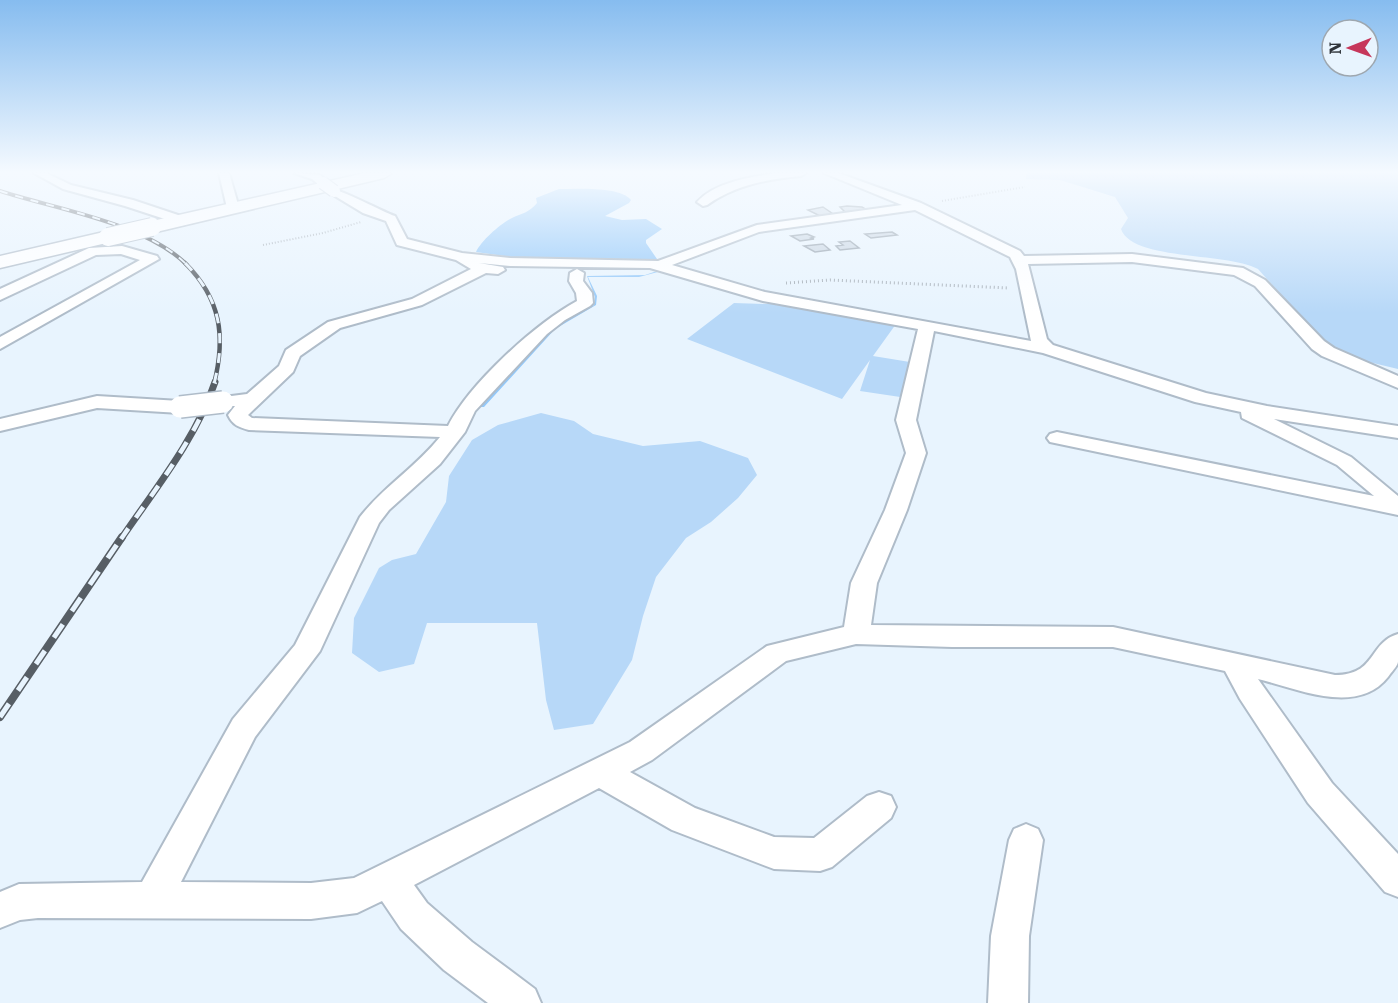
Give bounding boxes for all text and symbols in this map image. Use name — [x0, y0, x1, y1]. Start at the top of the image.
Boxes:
north arrow — [1320, 18, 1380, 78]
text: N — [1326, 42, 1345, 55]

